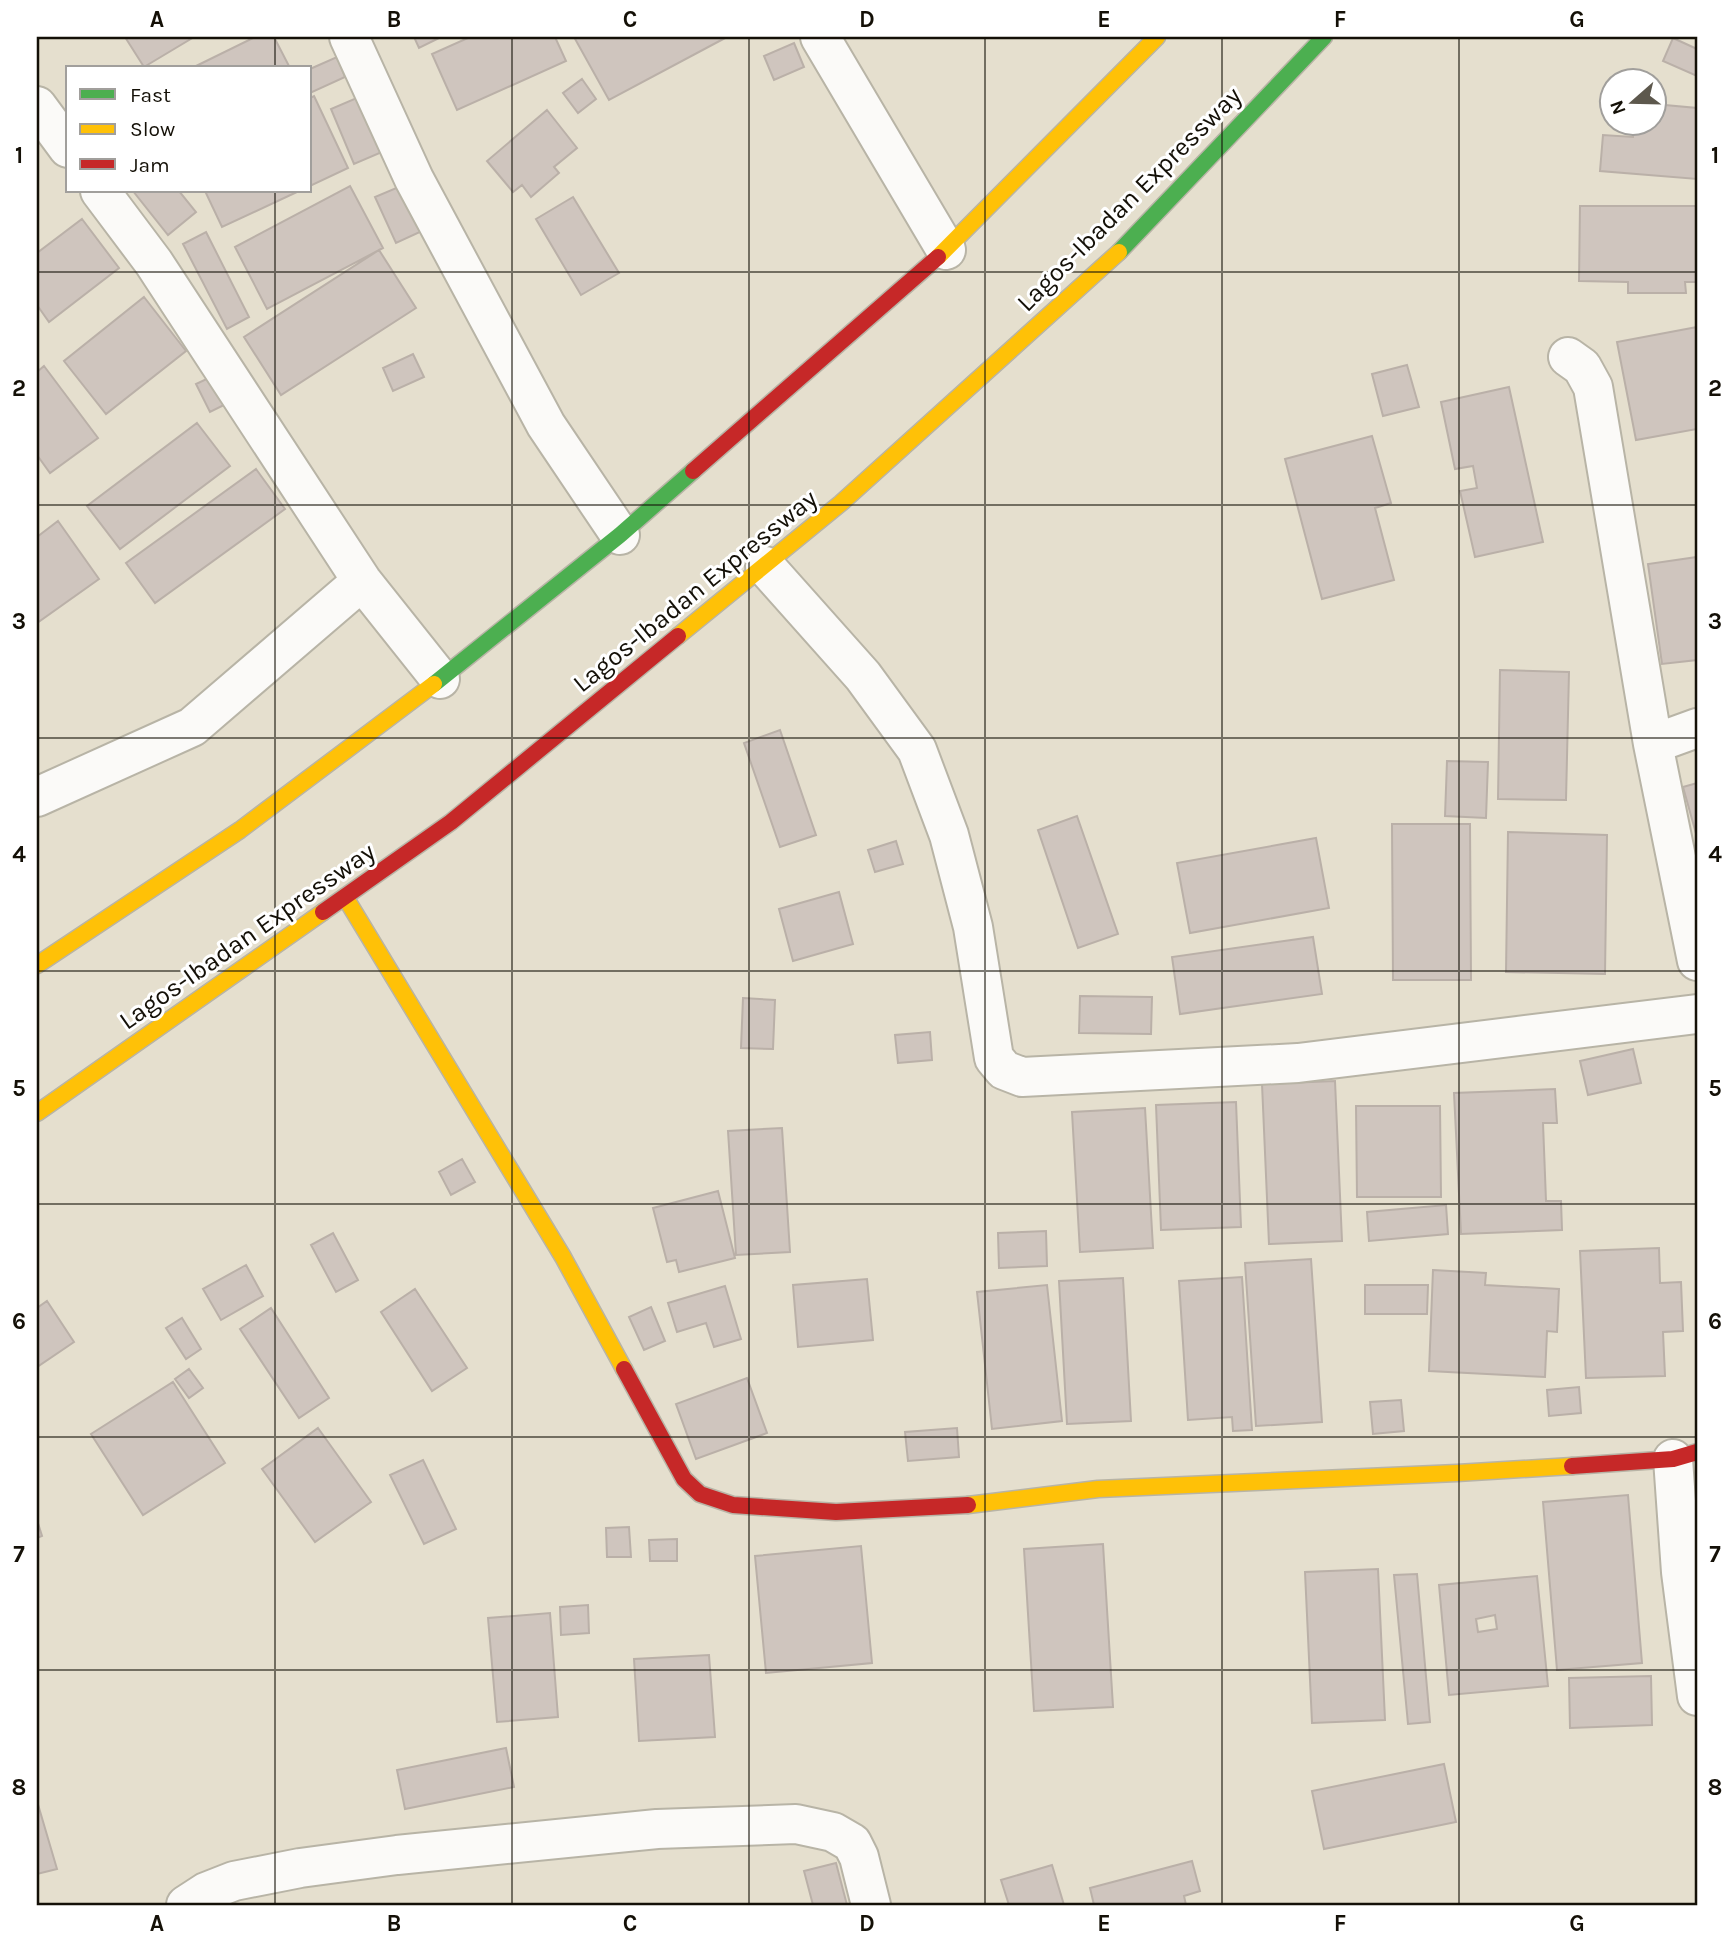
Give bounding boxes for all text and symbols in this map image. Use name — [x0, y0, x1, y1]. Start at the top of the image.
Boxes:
text: A — [150, 6, 164, 33]
text: B — [387, 6, 401, 33]
text: C — [623, 6, 637, 33]
text: D — [859, 6, 875, 33]
text: E — [1097, 6, 1111, 33]
text: F — [1334, 6, 1346, 33]
text: G — [1569, 6, 1585, 33]
legend — [66, 66, 312, 192]
north arrow — [1598, 66, 1668, 136]
street label: Lagos-Ibadan Expressway — [1010, 80, 1248, 318]
text: Fast — [130, 83, 171, 107]
text: N — [1605, 97, 1631, 118]
text: Slow — [130, 117, 175, 141]
text: 1 — [15, 142, 23, 169]
text: 1 — [1711, 142, 1719, 169]
text: Jam — [130, 153, 170, 177]
text: 2 — [12, 375, 26, 402]
text: 2 — [1708, 375, 1722, 402]
street label: Lagos-Ibadan Expressway — [567, 483, 823, 699]
text: 3 — [12, 608, 26, 635]
text: 3 — [1708, 608, 1722, 635]
street label: Lagos-Ibadan Expressway — [113, 836, 381, 1036]
text: 4 — [12, 841, 26, 868]
text: 4 — [1708, 841, 1722, 868]
text: 5 — [12, 1075, 26, 1102]
text: 5 — [1708, 1075, 1722, 1102]
text: 6 — [12, 1308, 26, 1335]
text: 6 — [1708, 1308, 1722, 1335]
text: 7 — [13, 1541, 25, 1568]
text: 7 — [1709, 1541, 1721, 1568]
text: 8 — [12, 1774, 26, 1801]
text: 8 — [1708, 1774, 1722, 1801]
text: A — [150, 1910, 164, 1937]
text: B — [387, 1910, 401, 1937]
text: C — [623, 1910, 637, 1937]
text: D — [859, 1910, 875, 1937]
text: E — [1097, 1910, 1111, 1937]
text: F — [1334, 1910, 1346, 1937]
text: G — [1569, 1910, 1585, 1937]

